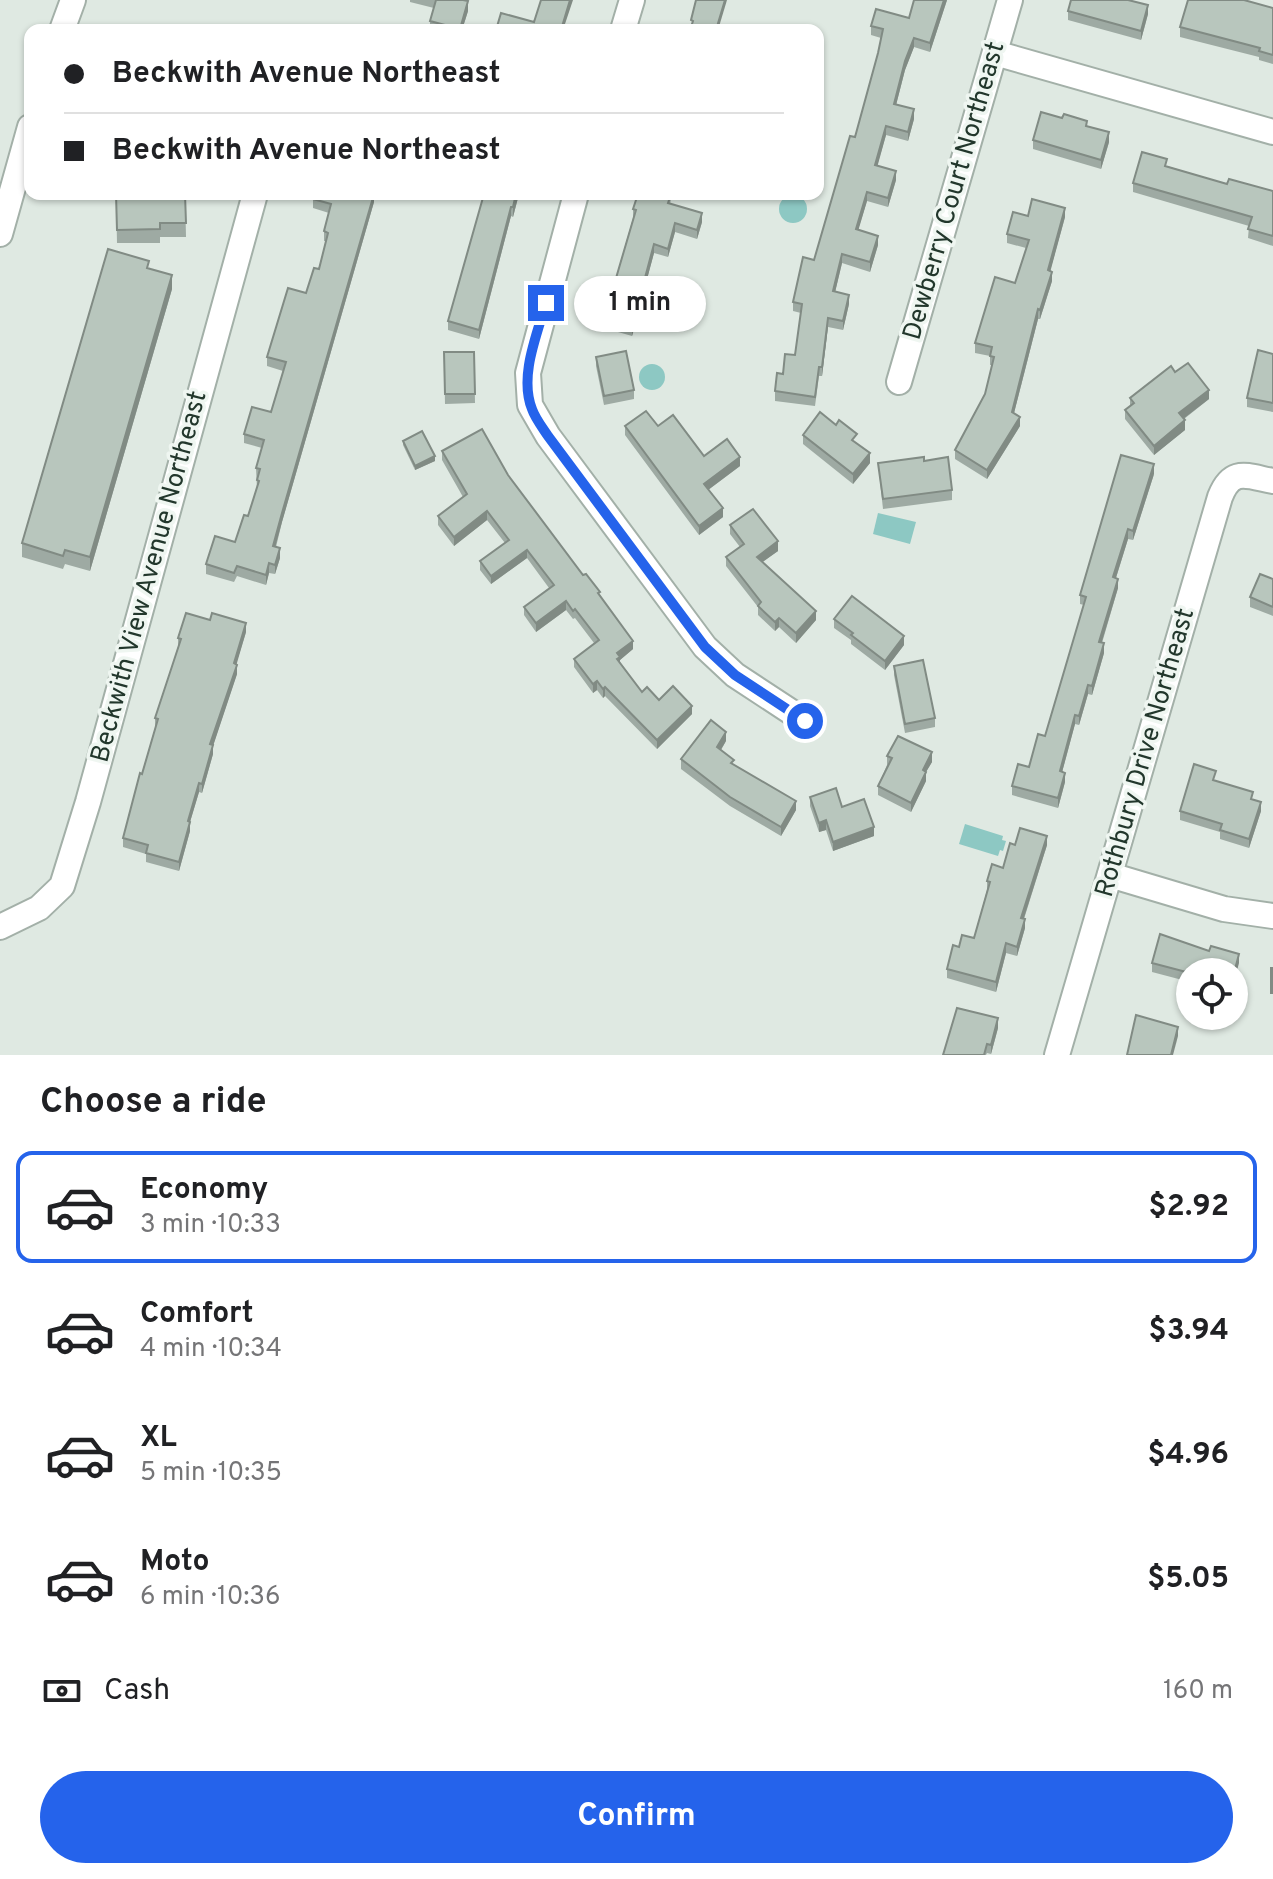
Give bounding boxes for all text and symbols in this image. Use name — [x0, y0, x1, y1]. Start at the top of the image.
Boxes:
street label: Dewberry Court Northeast — [897, 38, 1013, 344]
text: Beckwith Avenue Northeast — [112, 56, 501, 93]
text: Beckwith Avenue Northeast — [112, 133, 501, 170]
callout: 1 min — [574, 275, 706, 331]
route end — [528, 285, 564, 321]
text: 1 min — [609, 287, 671, 320]
street label: Beckwith View Avenue Northeast — [84, 388, 216, 766]
street label: Rothbury Drive Northeast — [1089, 605, 1203, 901]
route start — [787, 703, 823, 739]
map controls — [1176, 958, 1248, 1030]
button: locate — [1176, 958, 1248, 1030]
text: Choose a ride — [40, 1080, 266, 1126]
icon: car — [44, 1171, 116, 1243]
text: Economy — [140, 1172, 268, 1209]
text: $2.92 — [1148, 1189, 1229, 1226]
text: 3 min · 10:33 — [140, 1209, 281, 1242]
icon: car — [44, 1295, 116, 1367]
text: Comfort — [140, 1296, 253, 1333]
text: $3.94 — [1149, 1313, 1229, 1350]
text: 4 min · 10:34 — [140, 1333, 282, 1366]
icon: car — [44, 1419, 116, 1491]
text: XL — [140, 1420, 177, 1457]
text: $4.96 — [1148, 1437, 1229, 1474]
text: 5 min · 10:35 — [140, 1457, 282, 1490]
icon: car — [44, 1543, 116, 1615]
text: Moto — [140, 1544, 210, 1581]
text: $5.05 — [1147, 1561, 1229, 1598]
text: 6 min · 10:36 — [140, 1581, 281, 1614]
icon: cash — [40, 1669, 84, 1713]
text: Cash — [104, 1673, 170, 1710]
text: 160 m — [1163, 1675, 1233, 1708]
button: Confirm — [40, 1771, 1233, 1863]

